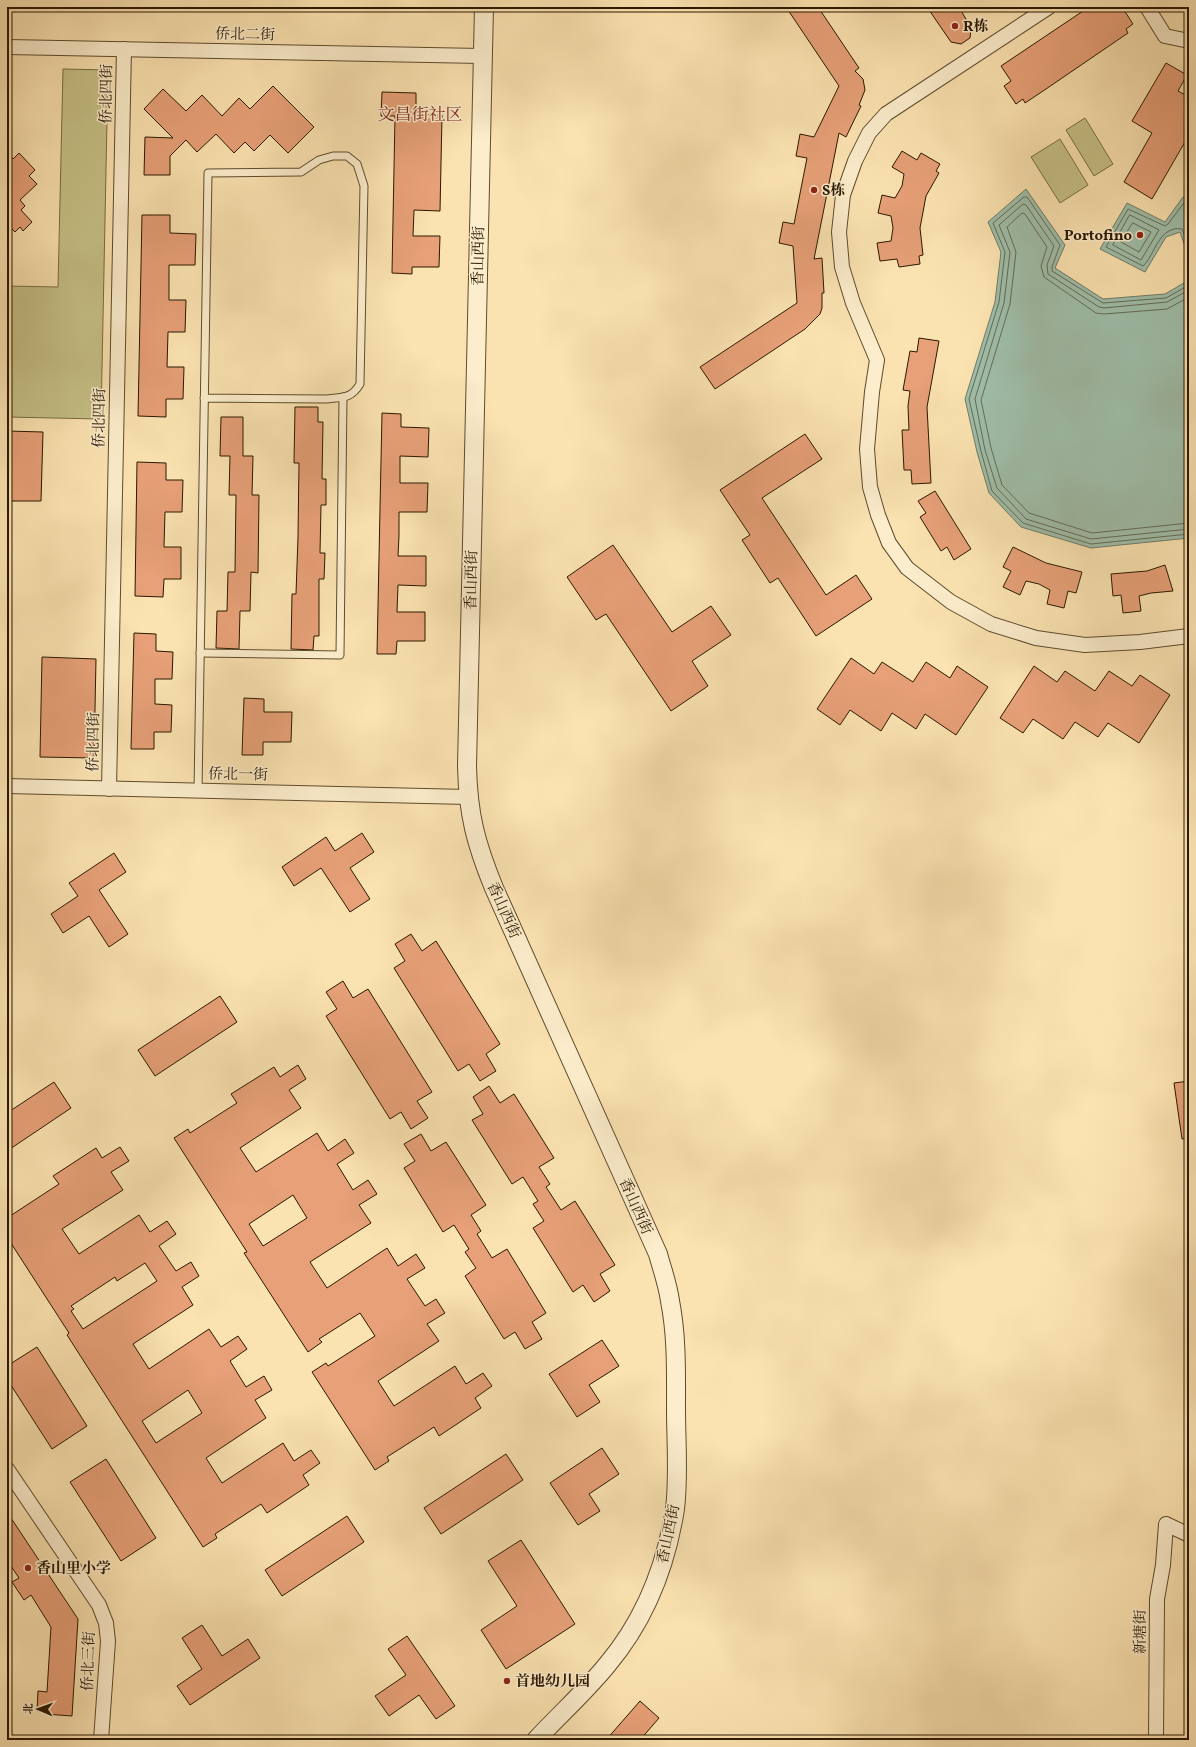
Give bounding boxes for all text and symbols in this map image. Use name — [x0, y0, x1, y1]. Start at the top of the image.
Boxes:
place label: R栋 — [963, 17, 989, 38]
marker: R栋 — [950, 21, 960, 31]
street label: 侨北二街 — [215, 24, 275, 47]
street label: 侨北四街 — [96, 64, 119, 124]
district label: 文昌街社区 — [378, 104, 463, 127]
place label: S栋 — [822, 181, 845, 202]
marker: S栋 — [809, 185, 819, 195]
street label: 香山西街 — [468, 226, 491, 286]
place label: Portofino — [1064, 226, 1132, 247]
marker: Portofino — [1135, 230, 1145, 240]
street label: 侨北四街 — [89, 388, 112, 448]
street label: 香山西街 — [461, 550, 484, 610]
street label: 侨北四街 — [83, 712, 106, 772]
street label: 侨北一街 — [208, 764, 268, 787]
street label: 香山西街 — [481, 879, 524, 942]
street label: 香山西街 — [613, 1175, 656, 1238]
street label: 香山西街 — [653, 1503, 686, 1566]
place label: 香山里小学 — [36, 1559, 111, 1580]
marker: 香山里小学 — [23, 1563, 33, 1573]
street label: 新塘街 — [1131, 1609, 1152, 1655]
street label: 侨北三街 — [78, 1631, 101, 1691]
place label: 首地幼儿园 — [515, 1672, 590, 1693]
marker: 首地幼儿园 — [502, 1676, 512, 1686]
north arrow — [18, 1689, 58, 1729]
text: 北 — [22, 1703, 37, 1714]

